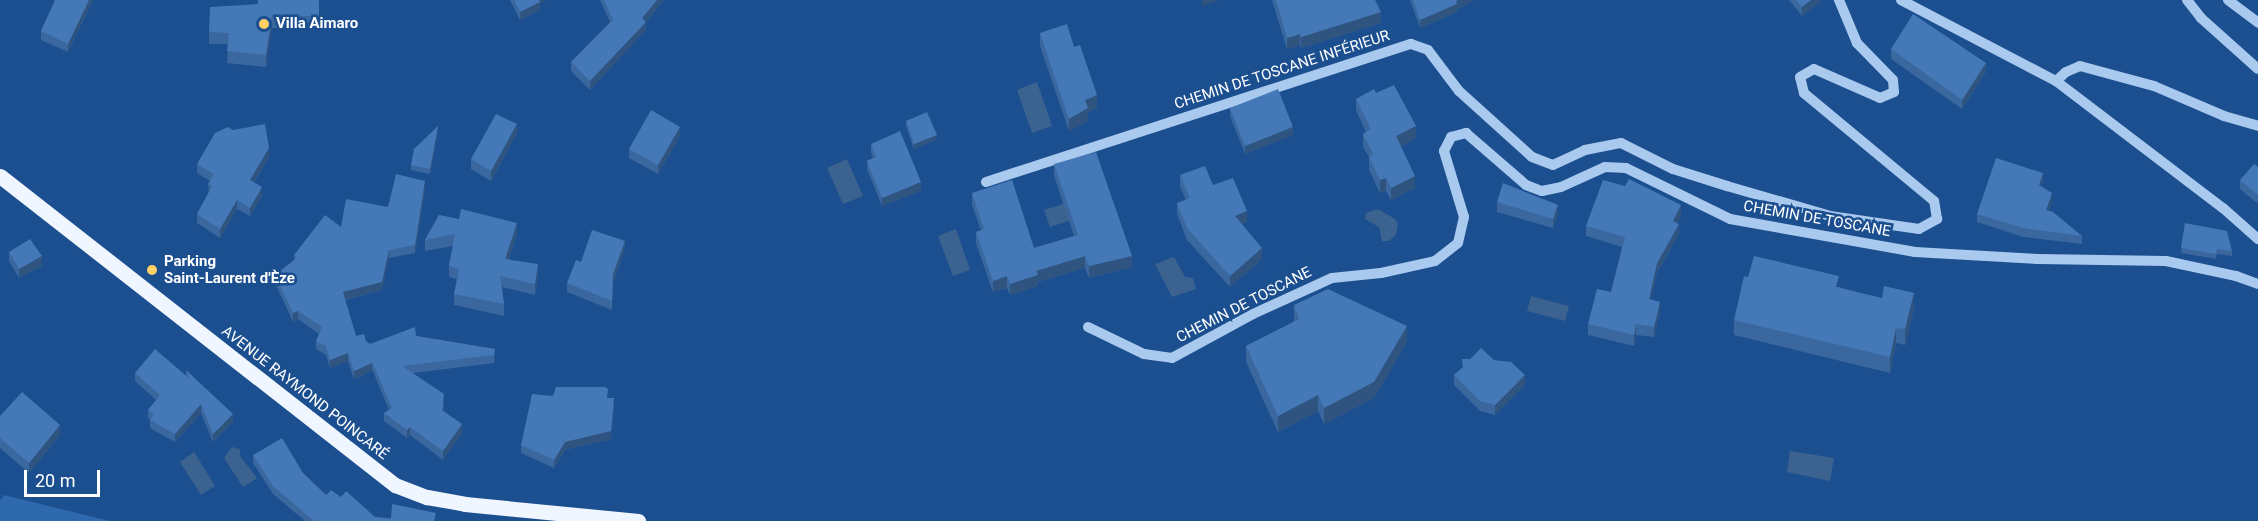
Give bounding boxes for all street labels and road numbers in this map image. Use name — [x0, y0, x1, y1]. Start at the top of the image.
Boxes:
street label: CHEMIN DE TOSCANE INFÉRIEUR — [1172, 27, 1392, 113]
street label: CHEMIN DE TOSCANE — [1742, 197, 1892, 241]
street label: CHEMIN DE TOSCANE — [1173, 263, 1315, 347]
street label: AVENUE RAYMOND POINCARÉ — [218, 322, 392, 464]

